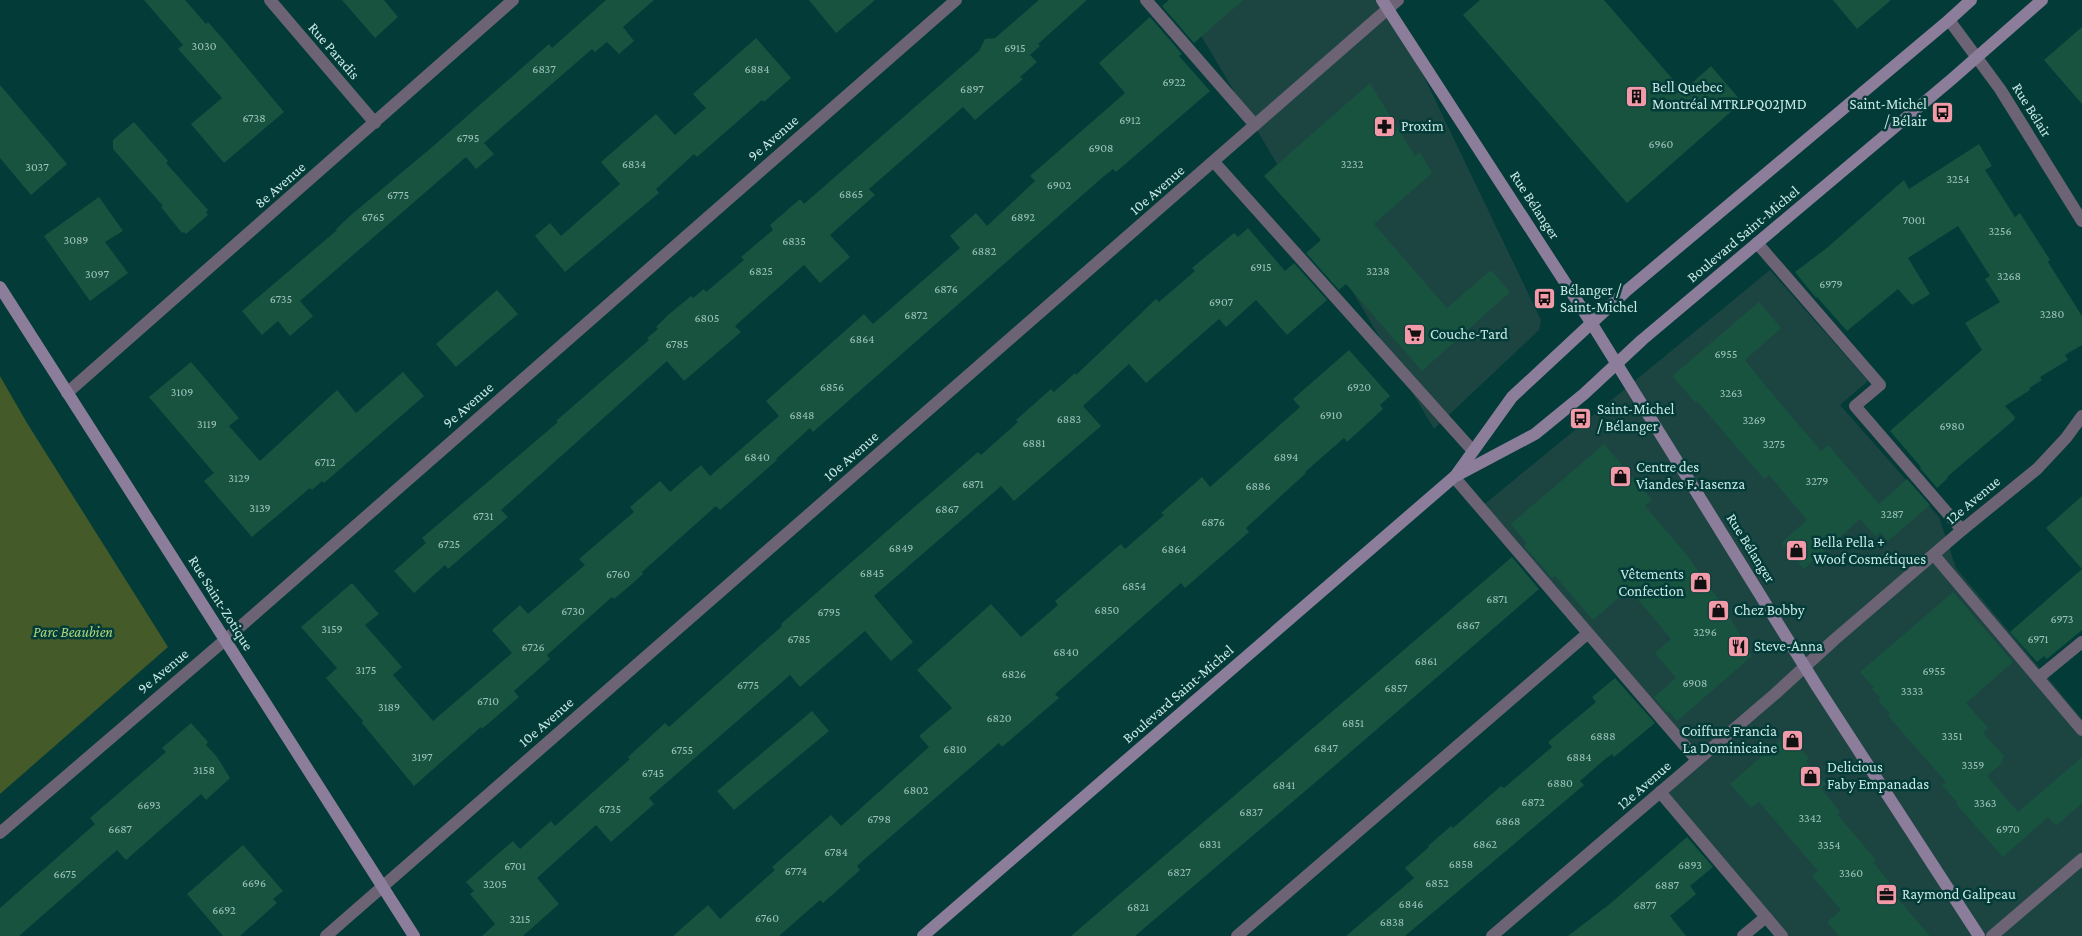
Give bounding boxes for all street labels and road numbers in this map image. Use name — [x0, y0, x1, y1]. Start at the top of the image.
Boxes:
street label: Rue Paradis — [305, 20, 363, 83]
street label: Rue Bélair — [2009, 80, 2055, 140]
street label: 9e Avenue — [745, 112, 802, 164]
street label: 8e Avenue — [251, 158, 309, 211]
street label: 10e Avenue — [1126, 162, 1188, 218]
street label: Rue Bélanger — [1506, 168, 1563, 243]
street label: Boulevard Saint-Michel — [1684, 183, 1802, 285]
street label: 9e Avenue — [440, 379, 497, 431]
street label: 10e Avenue — [820, 428, 882, 484]
street label: 12e Avenue — [1943, 472, 2004, 527]
street label: Rue Bélanger — [1723, 511, 1779, 587]
street label: Rue Saint-Zotique — [185, 553, 257, 654]
street label: Boulevard Saint-Michel — [1120, 642, 1236, 746]
street label: 9e Avenue — [134, 645, 192, 697]
street label: 10e Avenue — [515, 694, 577, 750]
street label: 12e Avenue — [1614, 757, 1674, 813]

